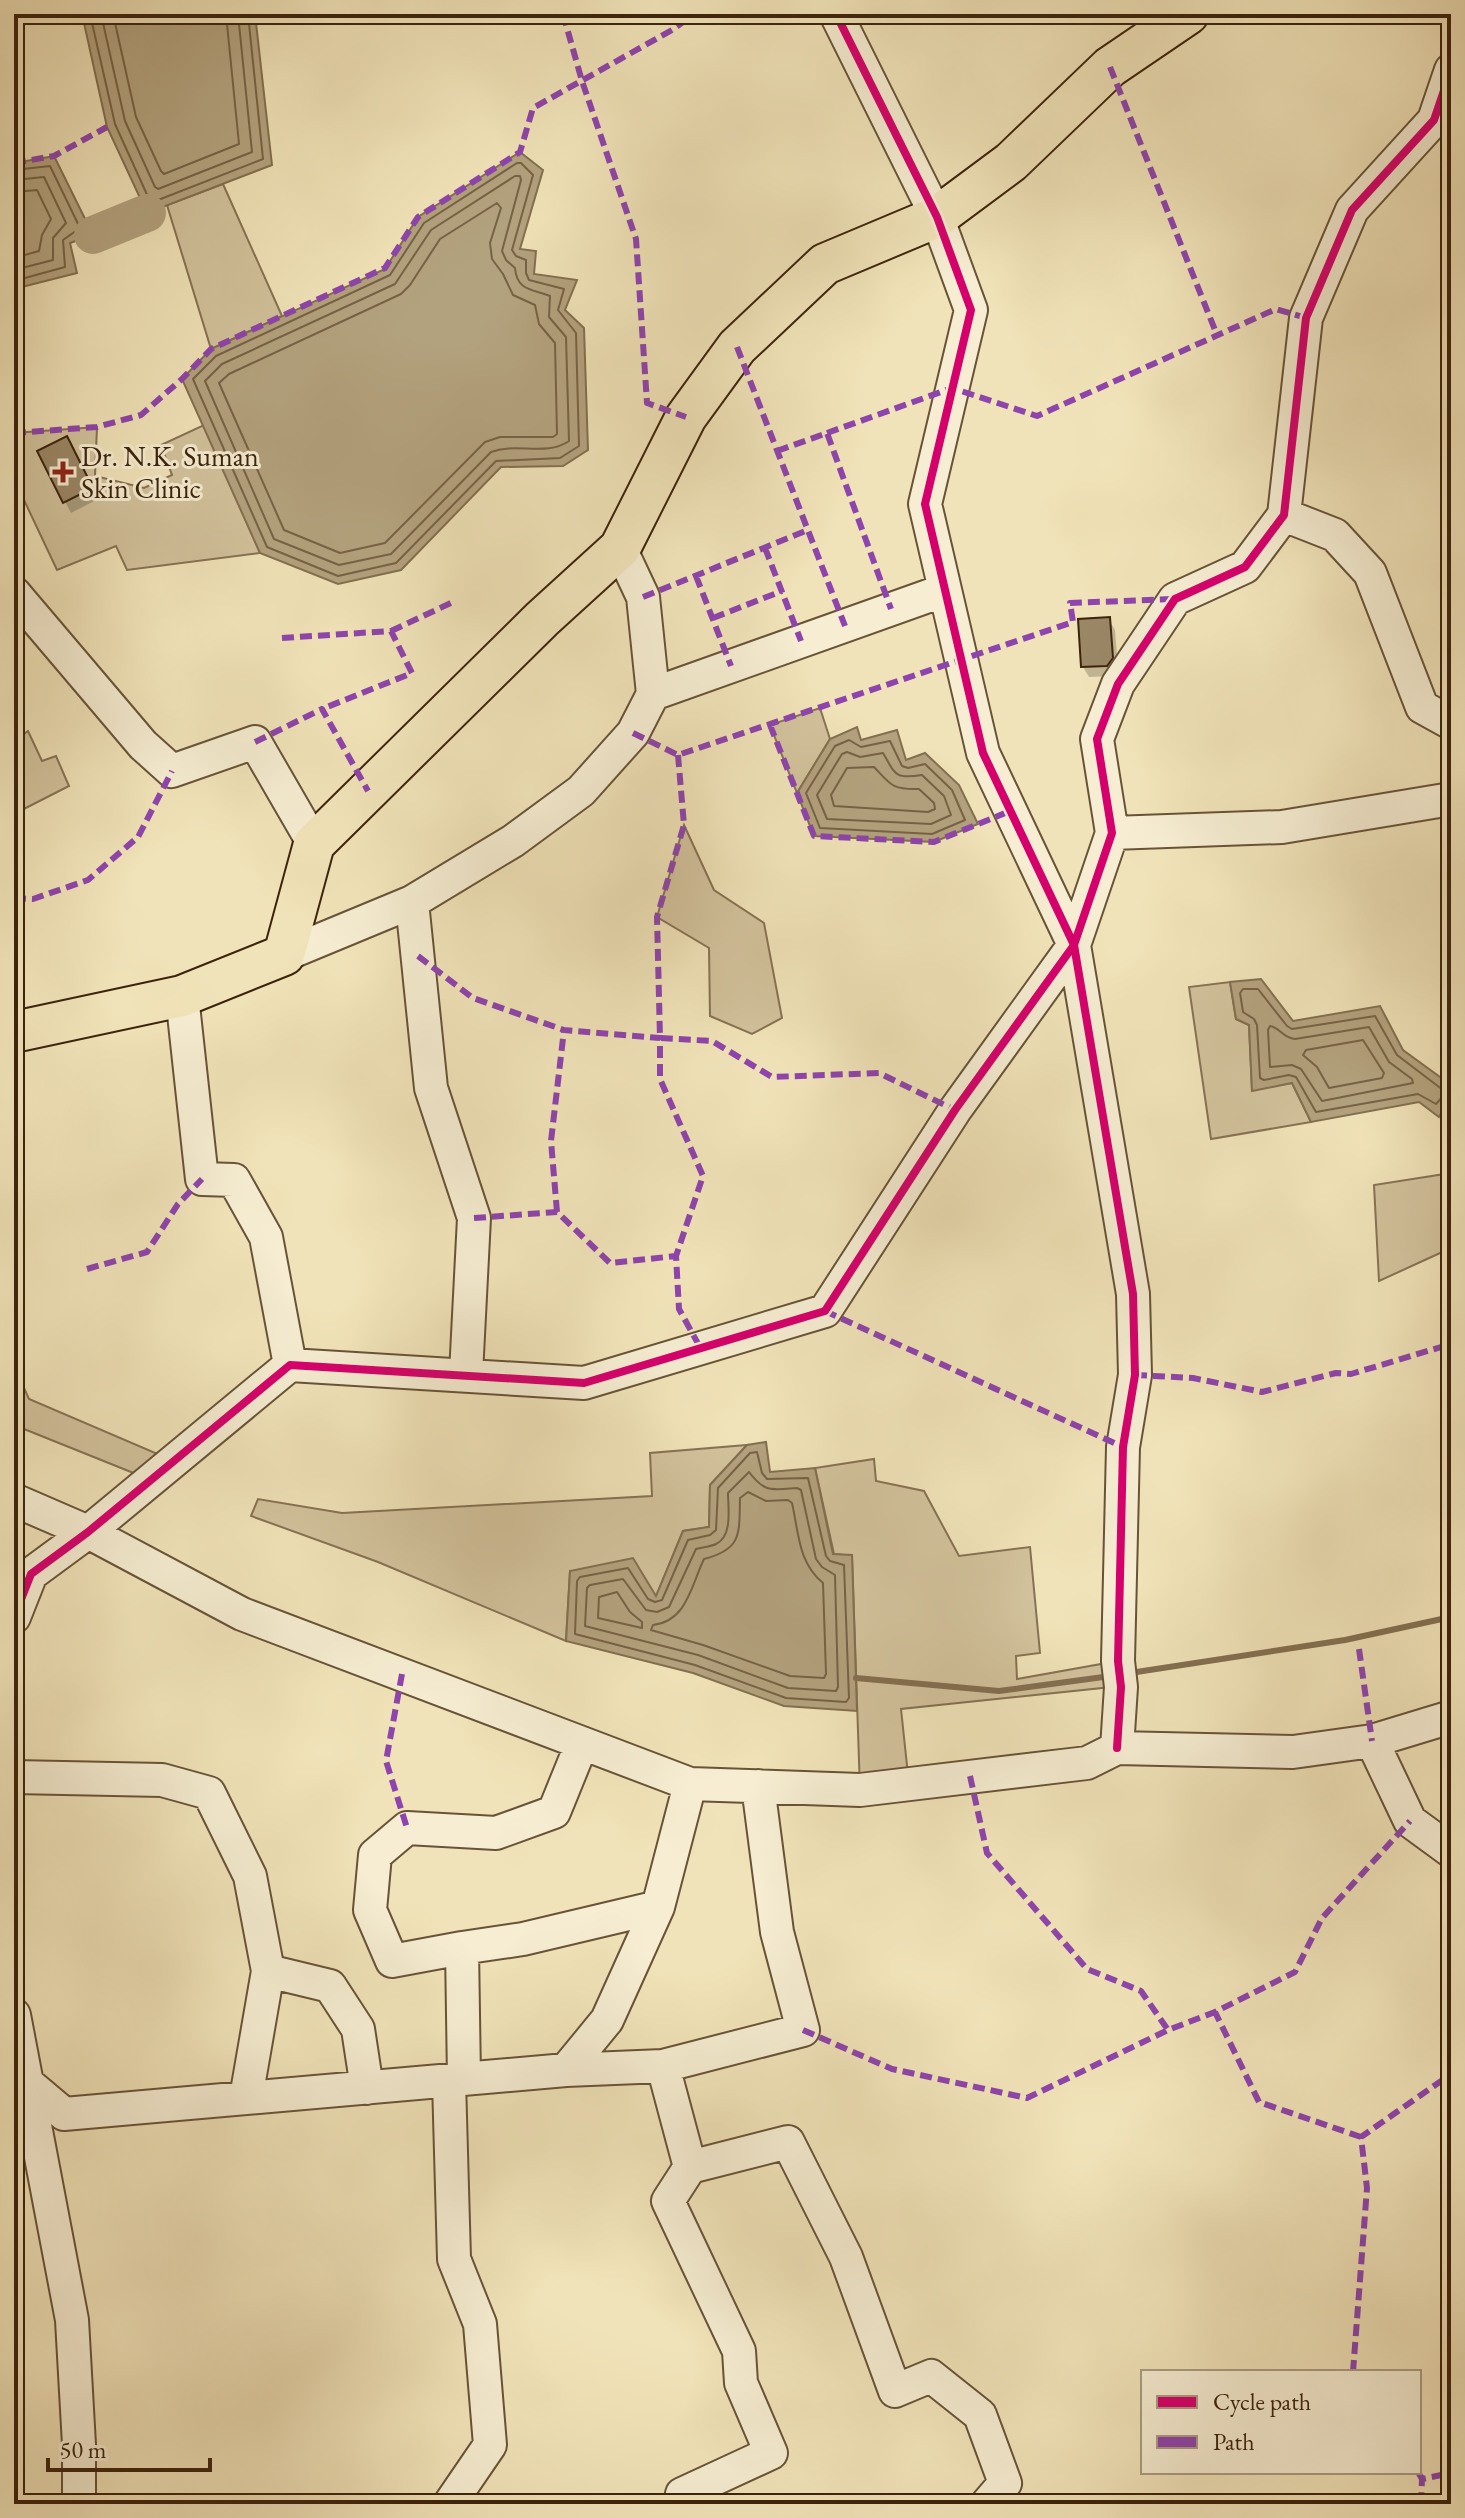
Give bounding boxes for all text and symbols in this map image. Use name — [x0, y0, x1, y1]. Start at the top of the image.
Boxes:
place label: Dr. N.K. Suman Skin Clinic — [81, 438, 259, 506]
marker: Dr. N.K. Suman Skin Clinic — [52, 461, 74, 483]
legend — [1141, 2370, 1421, 2474]
text: Cycle path — [1213, 2386, 1311, 2417]
scale bar — [48, 2422, 210, 2472]
text: Path — [1213, 2426, 1255, 2457]
text: 50 m — [60, 2434, 107, 2465]

